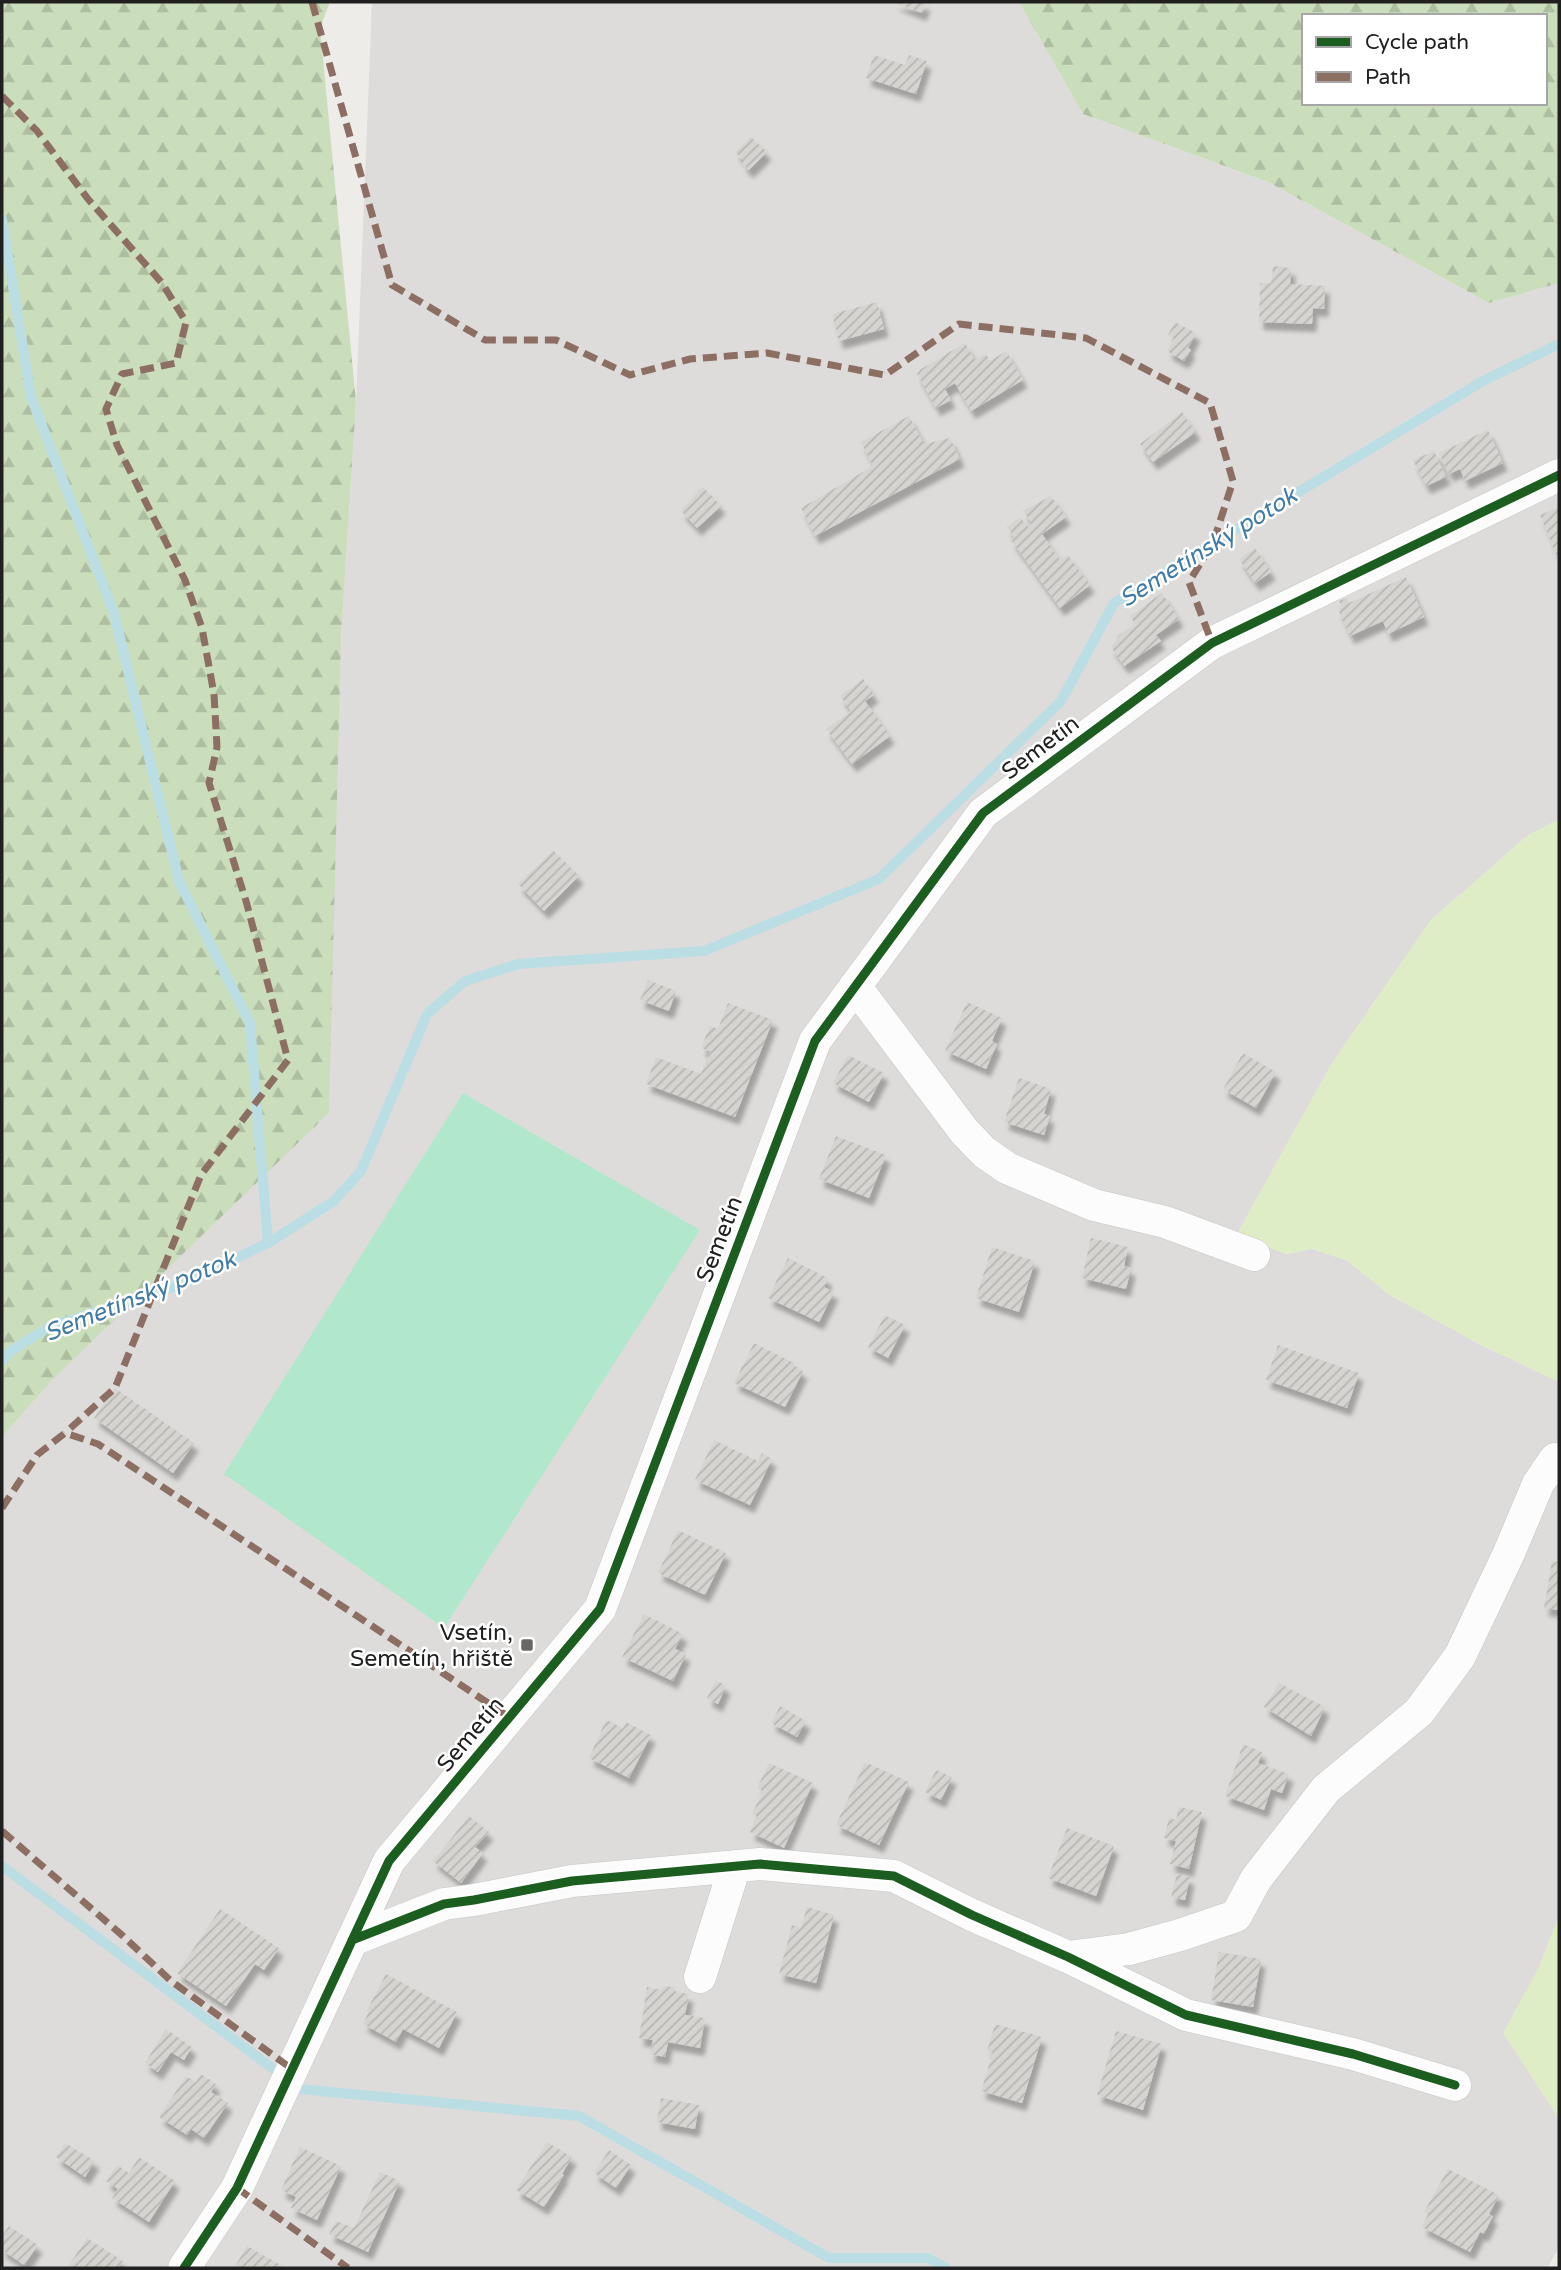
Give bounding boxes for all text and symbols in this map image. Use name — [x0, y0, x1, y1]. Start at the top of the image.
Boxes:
legend — [1302, 14, 1547, 105]
text: Cycle path — [1365, 30, 1469, 55]
text: Path — [1365, 65, 1411, 90]
water label: Semetínský potok — [1114, 480, 1304, 614]
street label: Semetín — [996, 710, 1085, 786]
street label: Semetín — [691, 1192, 749, 1286]
water label: Semetínský potok — [40, 1244, 242, 1348]
place label: Vsetín, Semetín, hřiště — [350, 1619, 513, 1673]
marker: Vsetín, Semetín, hřiště — [519, 1637, 535, 1653]
street label: Semetín — [431, 1691, 510, 1778]

